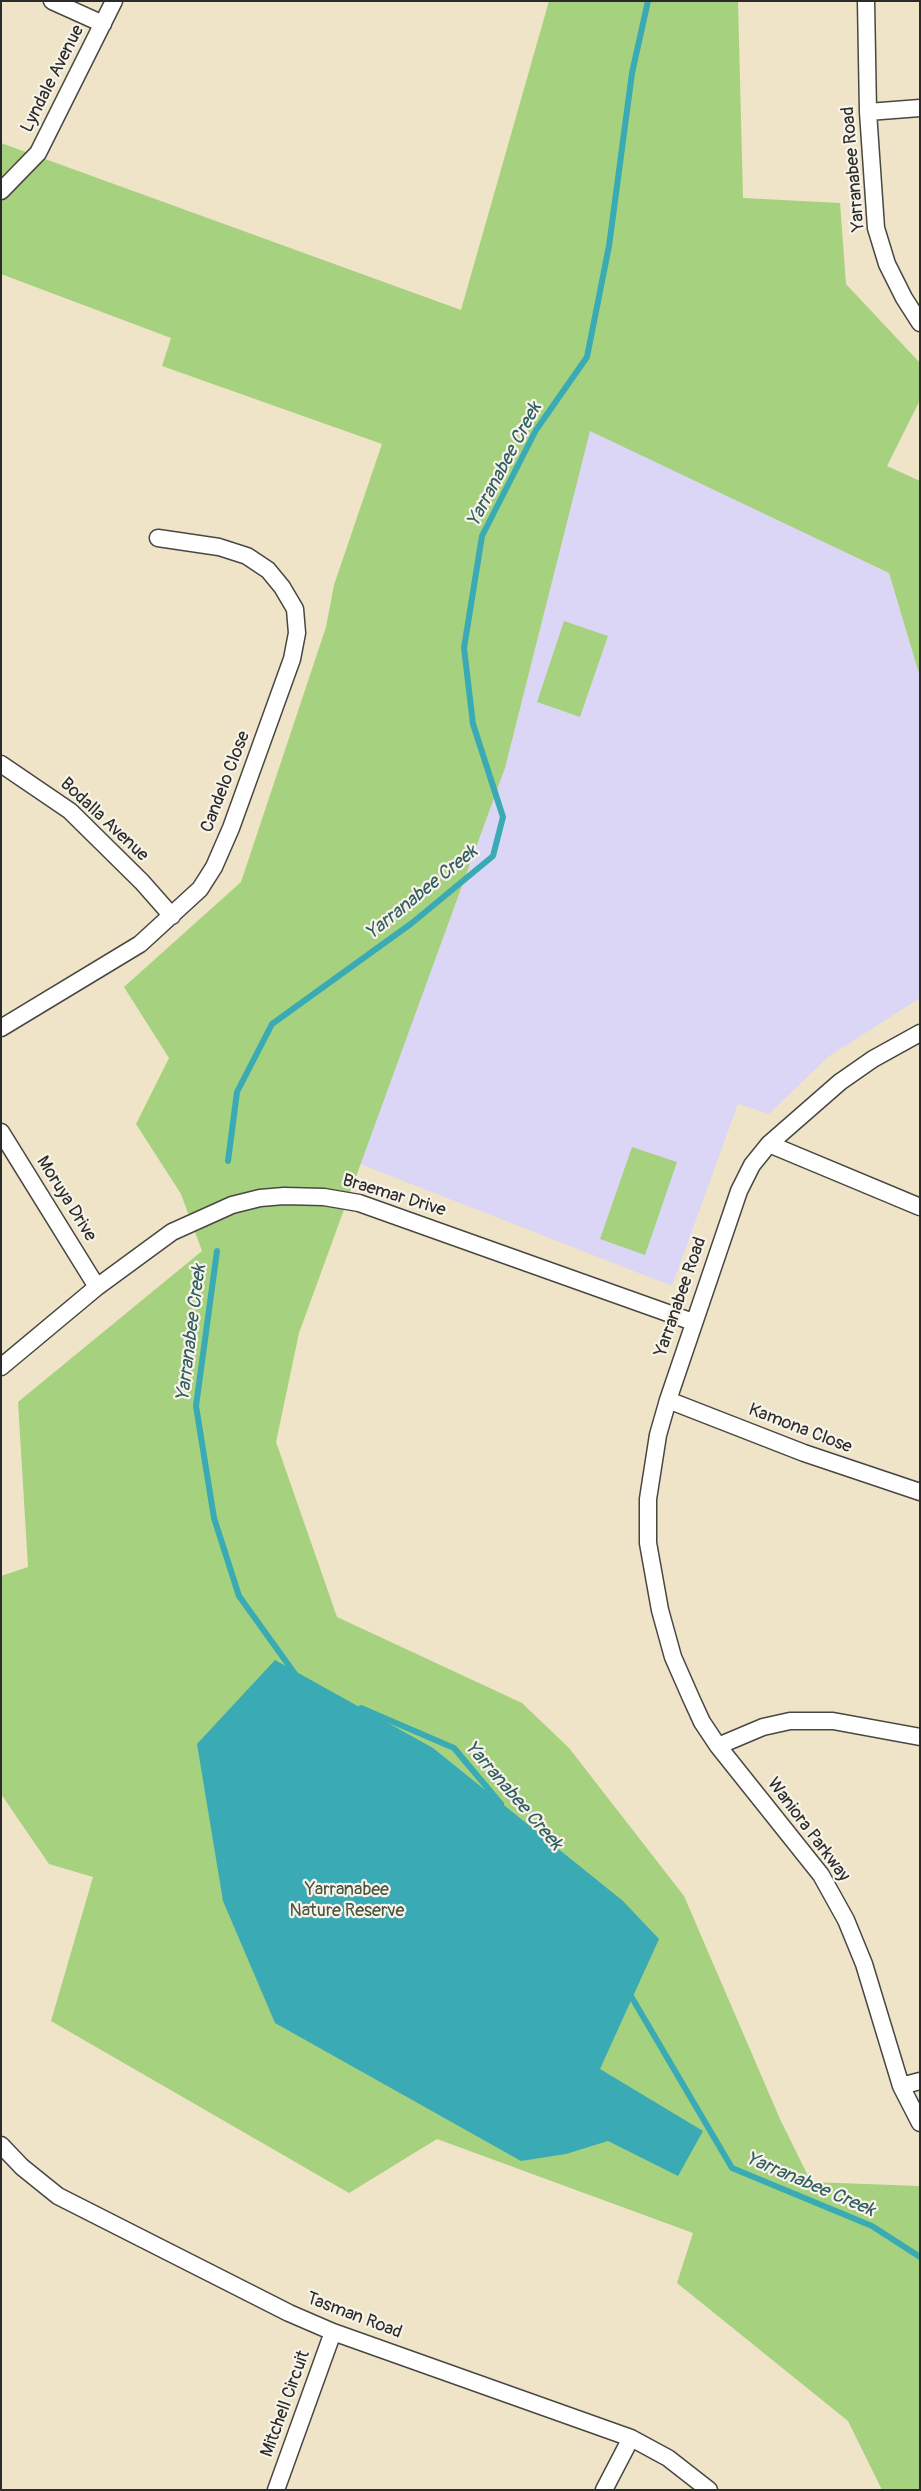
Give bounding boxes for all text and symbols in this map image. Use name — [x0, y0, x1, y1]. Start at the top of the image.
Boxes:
street label: Lyndale Avenue — [17, 22, 89, 136]
street label: Yarranabee Road — [838, 106, 870, 232]
water label: Yarranabee Creek — [463, 399, 547, 531]
street label: Candelo Close — [197, 728, 255, 836]
street label: Bodalla Avenue — [55, 773, 153, 867]
water label: Yarranabee Creek — [361, 841, 483, 945]
street label: Moruya Drive — [31, 1152, 101, 1246]
street label: Braemar Drive — [340, 1170, 448, 1222]
street label: Yarranabee Road — [650, 1234, 712, 1360]
water label: Yarranabee Creek — [172, 1263, 212, 1403]
street label: Kamona Close — [745, 1399, 855, 1459]
water label: Yarranabee Creek — [459, 1737, 567, 1855]
street label: Waniora Parkway — [762, 1774, 854, 1886]
park label: Yarranabee Nature Reserve — [290, 1879, 404, 1922]
water label: Yarranabee Creek — [742, 2148, 878, 2222]
street label: Tasman Road — [303, 2288, 405, 2344]
street label: Mitchell Circuit — [257, 2348, 315, 2460]

